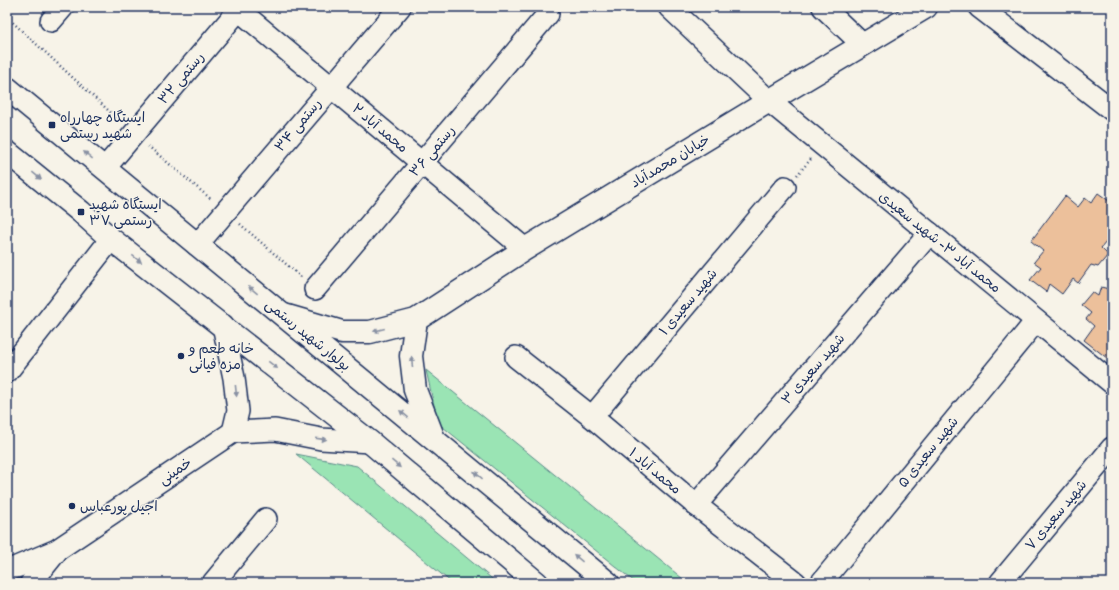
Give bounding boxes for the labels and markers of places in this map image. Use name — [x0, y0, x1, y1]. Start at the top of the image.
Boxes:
place label: ایستگاه چهارراه شهید رستمی — [60, 109, 145, 142]
marker: ایستگاه چهارراه شهید رستمی — [47, 120, 57, 130]
place label: ایستگاه شهید رستمی ۳۷ — [89, 196, 162, 229]
marker: ایستگاه شهید رستمی ۳۷ — [76, 207, 86, 217]
place label: خانه طعم و مزه فیانی — [188, 340, 254, 373]
marker: خانه طعم و مزه فیانی — [176, 351, 186, 361]
place label: اجیل پورعباس — [80, 498, 158, 516]
marker: اجیل پورعباس — [67, 501, 77, 511]

